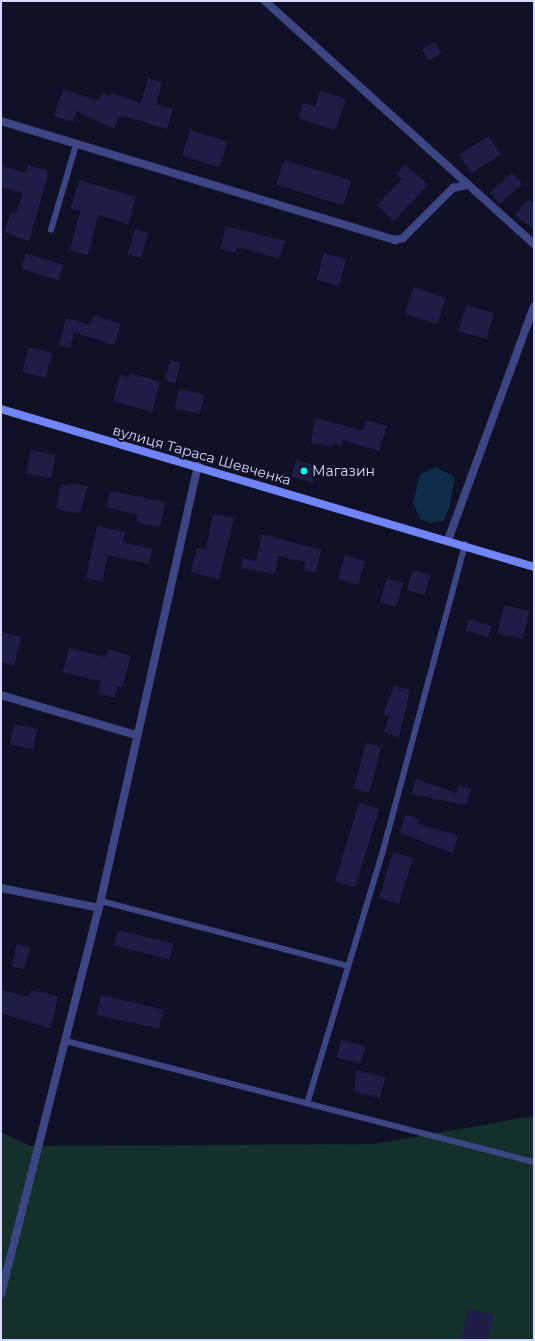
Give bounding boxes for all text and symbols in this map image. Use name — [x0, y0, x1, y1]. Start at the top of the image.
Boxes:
street label: вулиця Тараса Шевченка — [111, 421, 293, 489]
place label: Магазин — [312, 463, 375, 479]
marker: Магазин — [299, 466, 309, 476]

